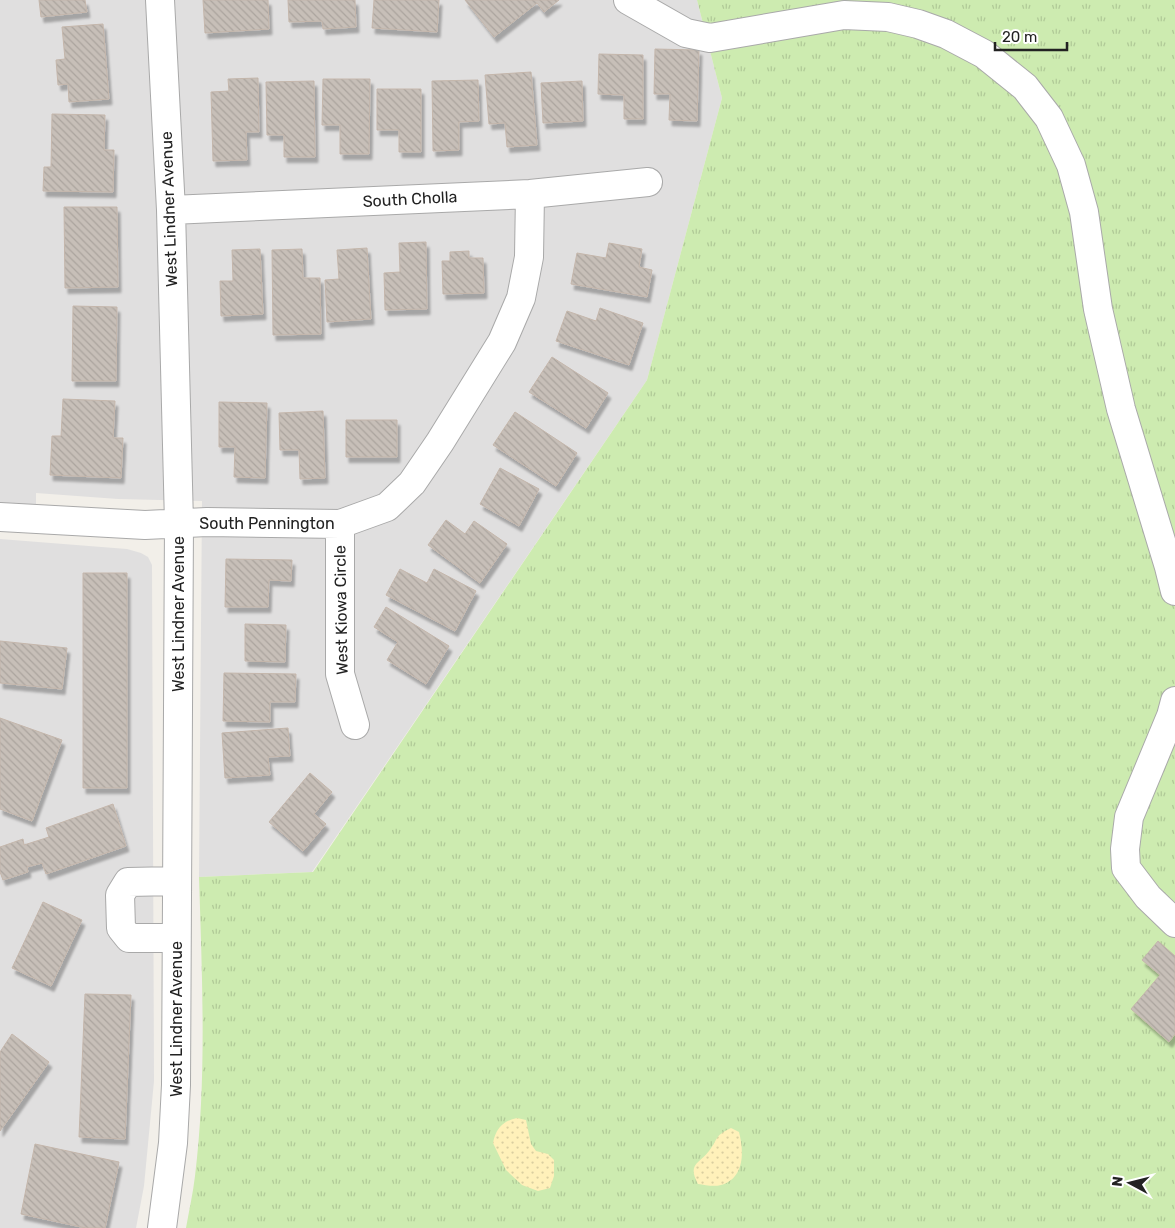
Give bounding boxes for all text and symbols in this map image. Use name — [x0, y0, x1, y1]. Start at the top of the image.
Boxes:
scale bar — [995, 20, 1068, 52]
text: 20 m — [1002, 28, 1037, 46]
street label: West Lindner Avenue — [157, 131, 181, 287]
street label: South Cholla — [362, 187, 458, 211]
street label: South Pennington — [199, 514, 335, 533]
street label: West Lindner Avenue — [169, 536, 188, 692]
street label: West Kiowa Circle — [330, 545, 352, 675]
street label: West Lindner Avenue — [167, 941, 186, 1097]
north arrow — [1105, 1158, 1155, 1208]
text: N — [1109, 1175, 1127, 1188]

